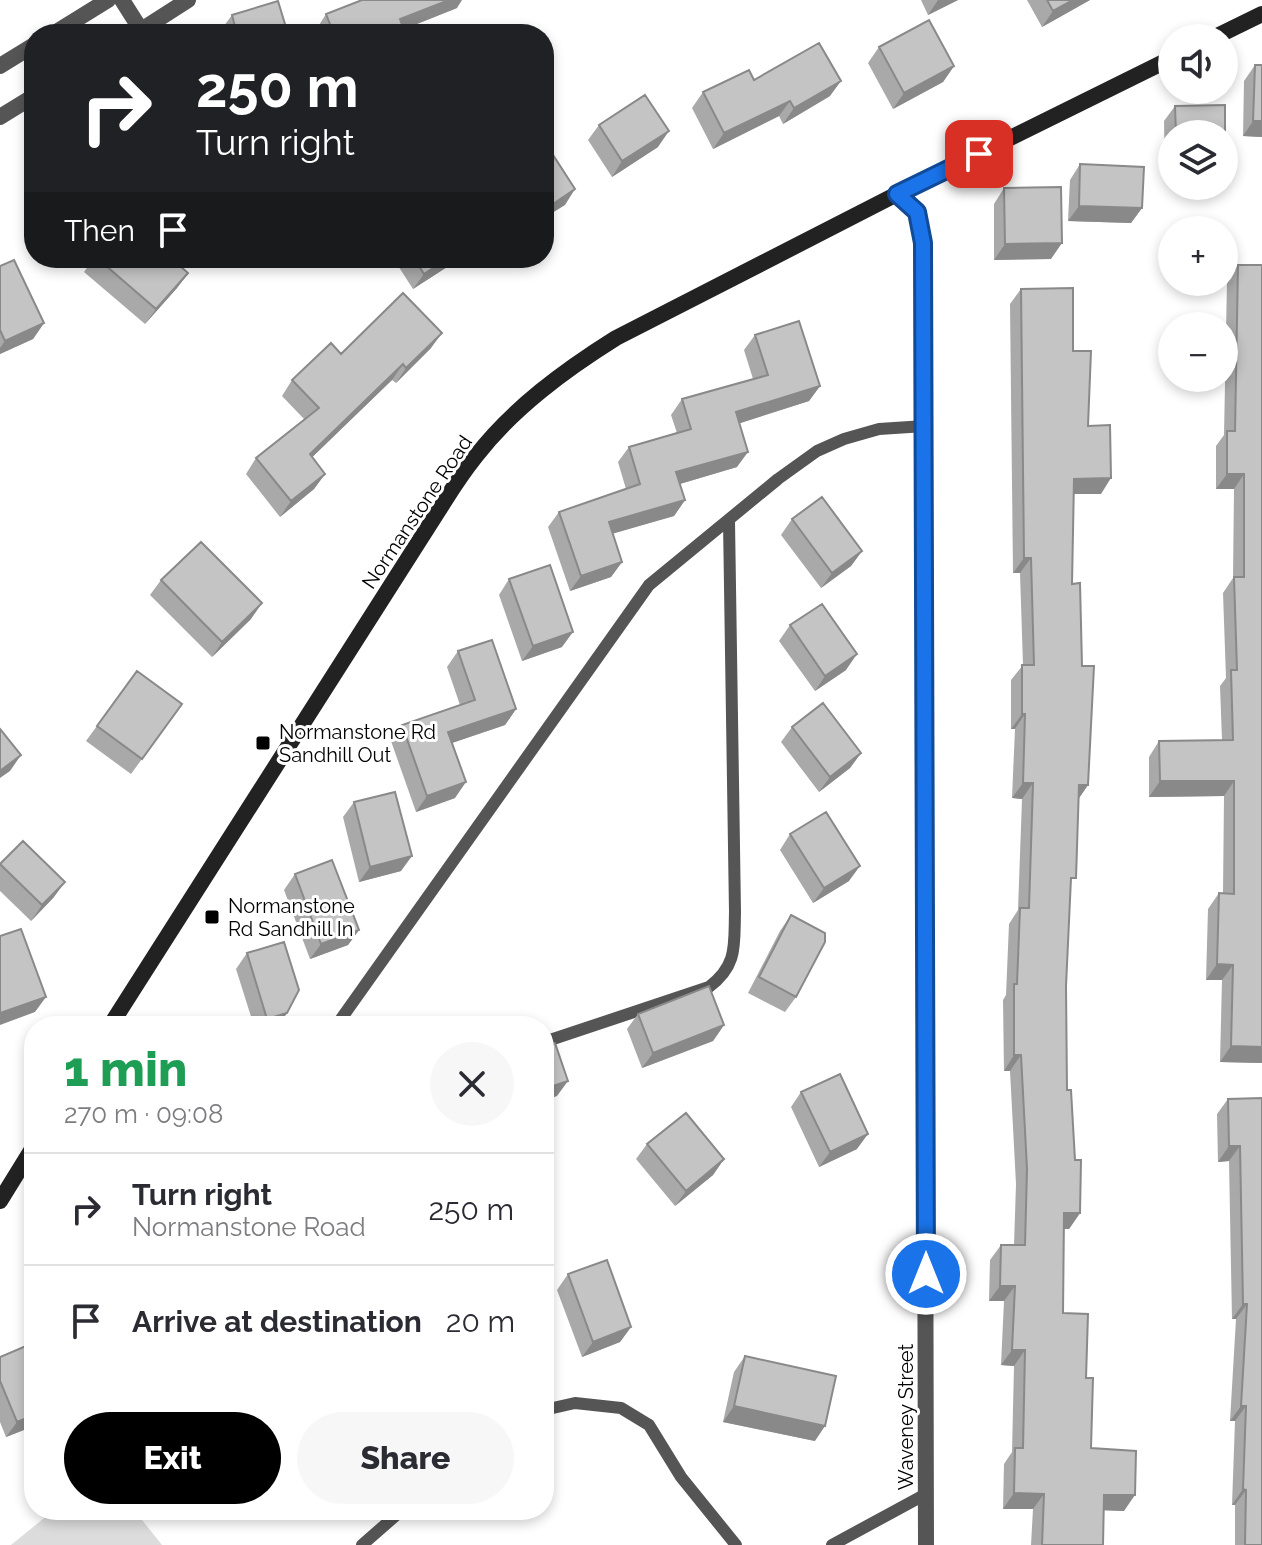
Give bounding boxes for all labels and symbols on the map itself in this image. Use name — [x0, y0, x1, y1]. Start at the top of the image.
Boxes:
pin — [945, 120, 1013, 188]
street label: Normanstone Road — [357, 431, 477, 593]
place label: Normanstone Rd Sandhill Out — [279, 720, 436, 767]
marker: Normanstone Rd Sandhill Out — [254, 734, 272, 752]
place label: Normanstone Rd Sandhill In — [228, 894, 355, 941]
marker: Normanstone Rd Sandhill In — [203, 908, 221, 926]
position arrow — [884, 1232, 968, 1316]
street label: Waveney Street — [894, 1343, 918, 1490]

